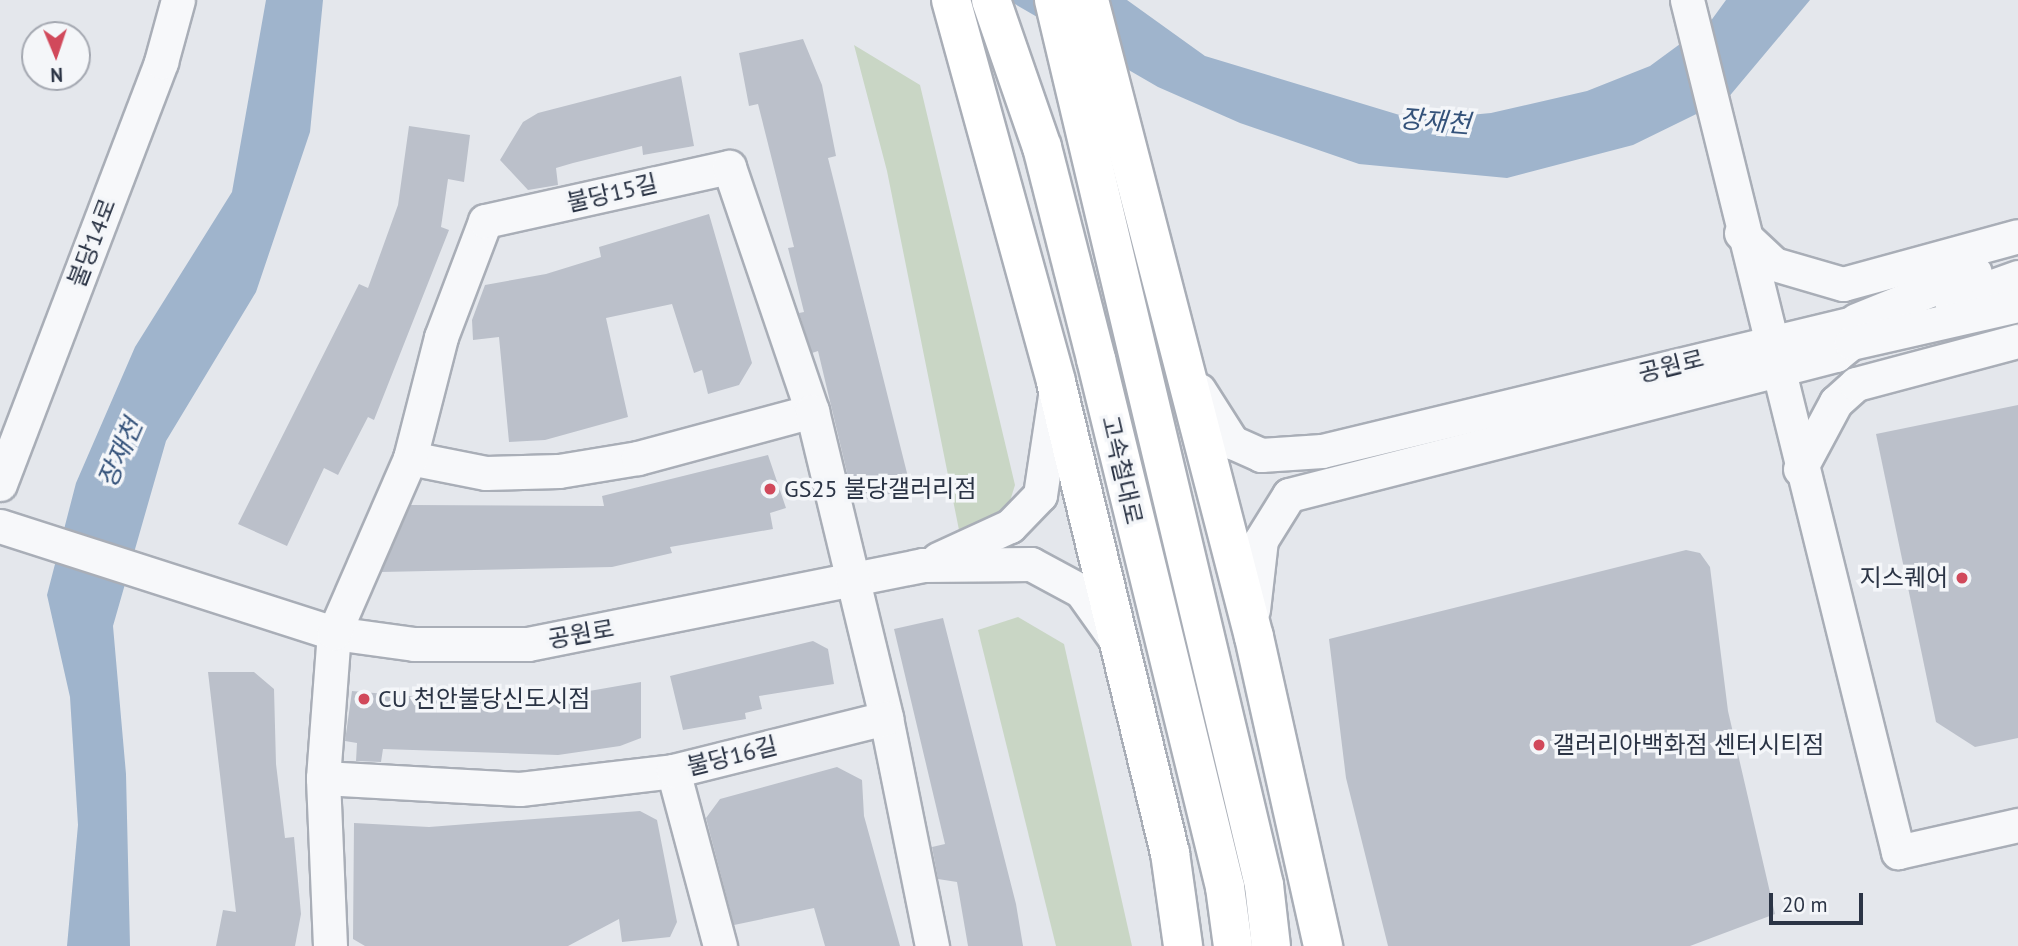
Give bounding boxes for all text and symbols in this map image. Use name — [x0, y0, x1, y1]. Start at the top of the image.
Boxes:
north arrow — [21, 21, 91, 91]
text: N — [50, 63, 63, 87]
water label: 장재천 — [1398, 102, 1472, 140]
street label: 불당15길 — [564, 169, 660, 217]
street label: 불당14로 — [62, 195, 122, 291]
street label: 공원로 — [1635, 344, 1707, 388]
street label: 고속철대로 — [1096, 413, 1148, 527]
water label: 장재천 — [91, 414, 149, 492]
place label: GS25 불당갤러리점 — [784, 475, 976, 503]
marker: GS25 불당갤러리점 — [762, 481, 778, 497]
place label: 지스퀘어 — [1860, 564, 1948, 592]
marker: 지스퀘어 — [1954, 570, 1970, 586]
street label: 공원로 — [546, 614, 616, 654]
place label: CU 천안불당신도시점 — [378, 685, 590, 713]
marker: CU 천안불당신도시점 — [356, 691, 372, 707]
street label: 불당16길 — [684, 731, 780, 781]
place label: 갤러리아백화점 센터시티점 — [1553, 731, 1824, 759]
marker: 갤러리아백화점 센터시티점 — [1531, 737, 1547, 753]
scale bar — [1773, 880, 1868, 924]
text: 20 m — [1782, 891, 1828, 918]

